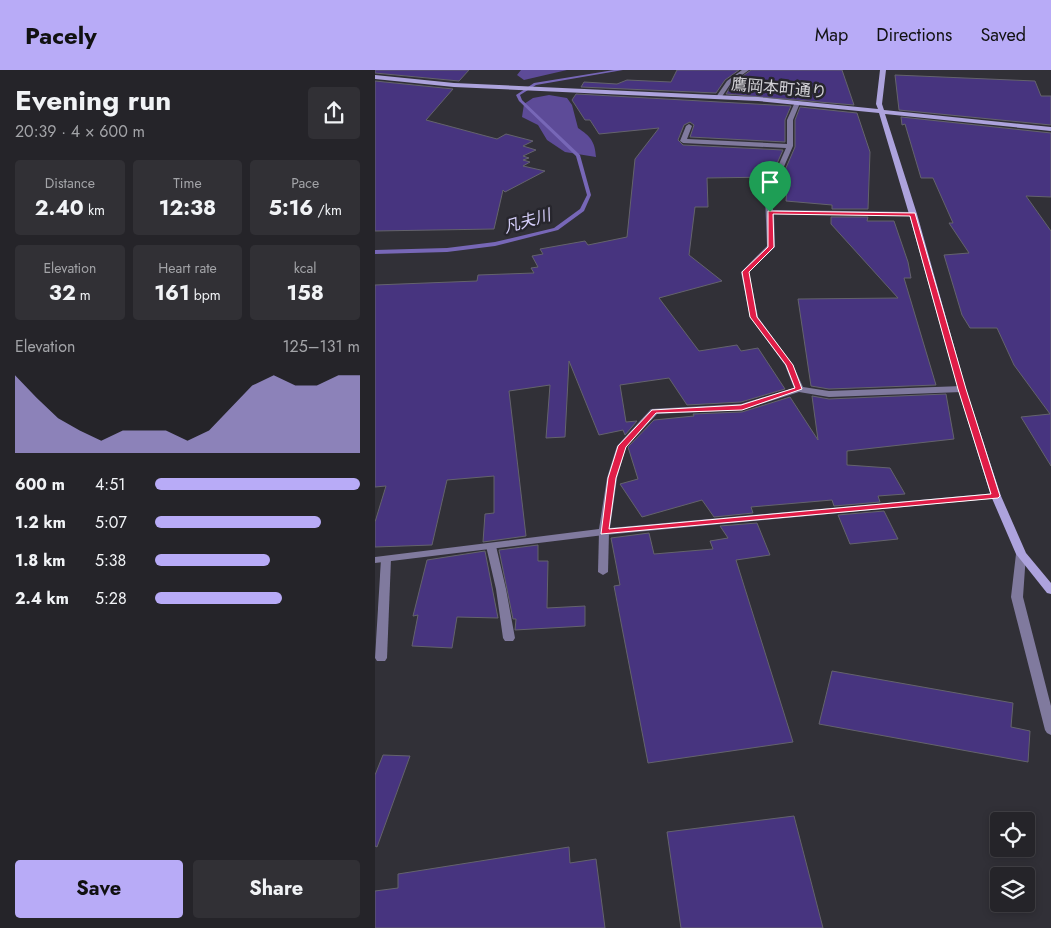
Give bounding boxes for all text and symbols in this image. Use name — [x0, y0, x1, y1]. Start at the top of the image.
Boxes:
text: Pacely — [25, 18, 97, 53]
text: Map — [815, 22, 848, 48]
text: Directions — [876, 22, 952, 48]
text: Saved — [980, 22, 1026, 48]
street label: 鷹岡本町通り — [730, 72, 828, 104]
text: Evening run — [15, 80, 171, 121]
button: share — [308, 87, 360, 139]
text: 20:39 · 4 × 600 m — [15, 120, 145, 143]
pin — [749, 161, 791, 212]
icon: arrive — [756, 168, 784, 196]
text: Distance — [45, 173, 95, 193]
text: Time — [173, 173, 202, 193]
text: Pace — [291, 173, 319, 193]
text: 2.40 — [35, 193, 84, 223]
text: 12:38 — [159, 193, 216, 223]
text: 5:16 — [268, 193, 313, 223]
text: km — [84, 200, 105, 220]
text: /km — [313, 200, 342, 220]
water label: 凡夫川 — [501, 203, 555, 239]
text: Elevation — [43, 258, 96, 278]
text: Heart rate — [158, 258, 217, 278]
text: kcal — [294, 258, 316, 278]
text: 32 — [49, 278, 76, 308]
text: 161 — [154, 278, 190, 308]
text: 158 — [286, 278, 324, 308]
text: m — [76, 285, 91, 305]
text: bpm — [190, 285, 221, 305]
text: Elevation — [15, 335, 75, 358]
text: 125–131 m — [282, 335, 360, 358]
text: 600 m — [15, 473, 65, 496]
text: 4:51 — [95, 473, 125, 496]
text: 1.2 km — [15, 511, 66, 534]
text: 5:07 — [95, 511, 127, 534]
text: 1.8 km — [15, 549, 65, 572]
text: 5:38 — [95, 549, 126, 572]
text: 2.4 km — [15, 587, 69, 610]
text: 5:28 — [95, 587, 127, 610]
map controls — [990, 812, 1035, 912]
button: locate — [990, 812, 1035, 857]
button: Save — [15, 860, 183, 918]
button: Share — [193, 860, 360, 918]
button: layers — [990, 867, 1035, 912]

